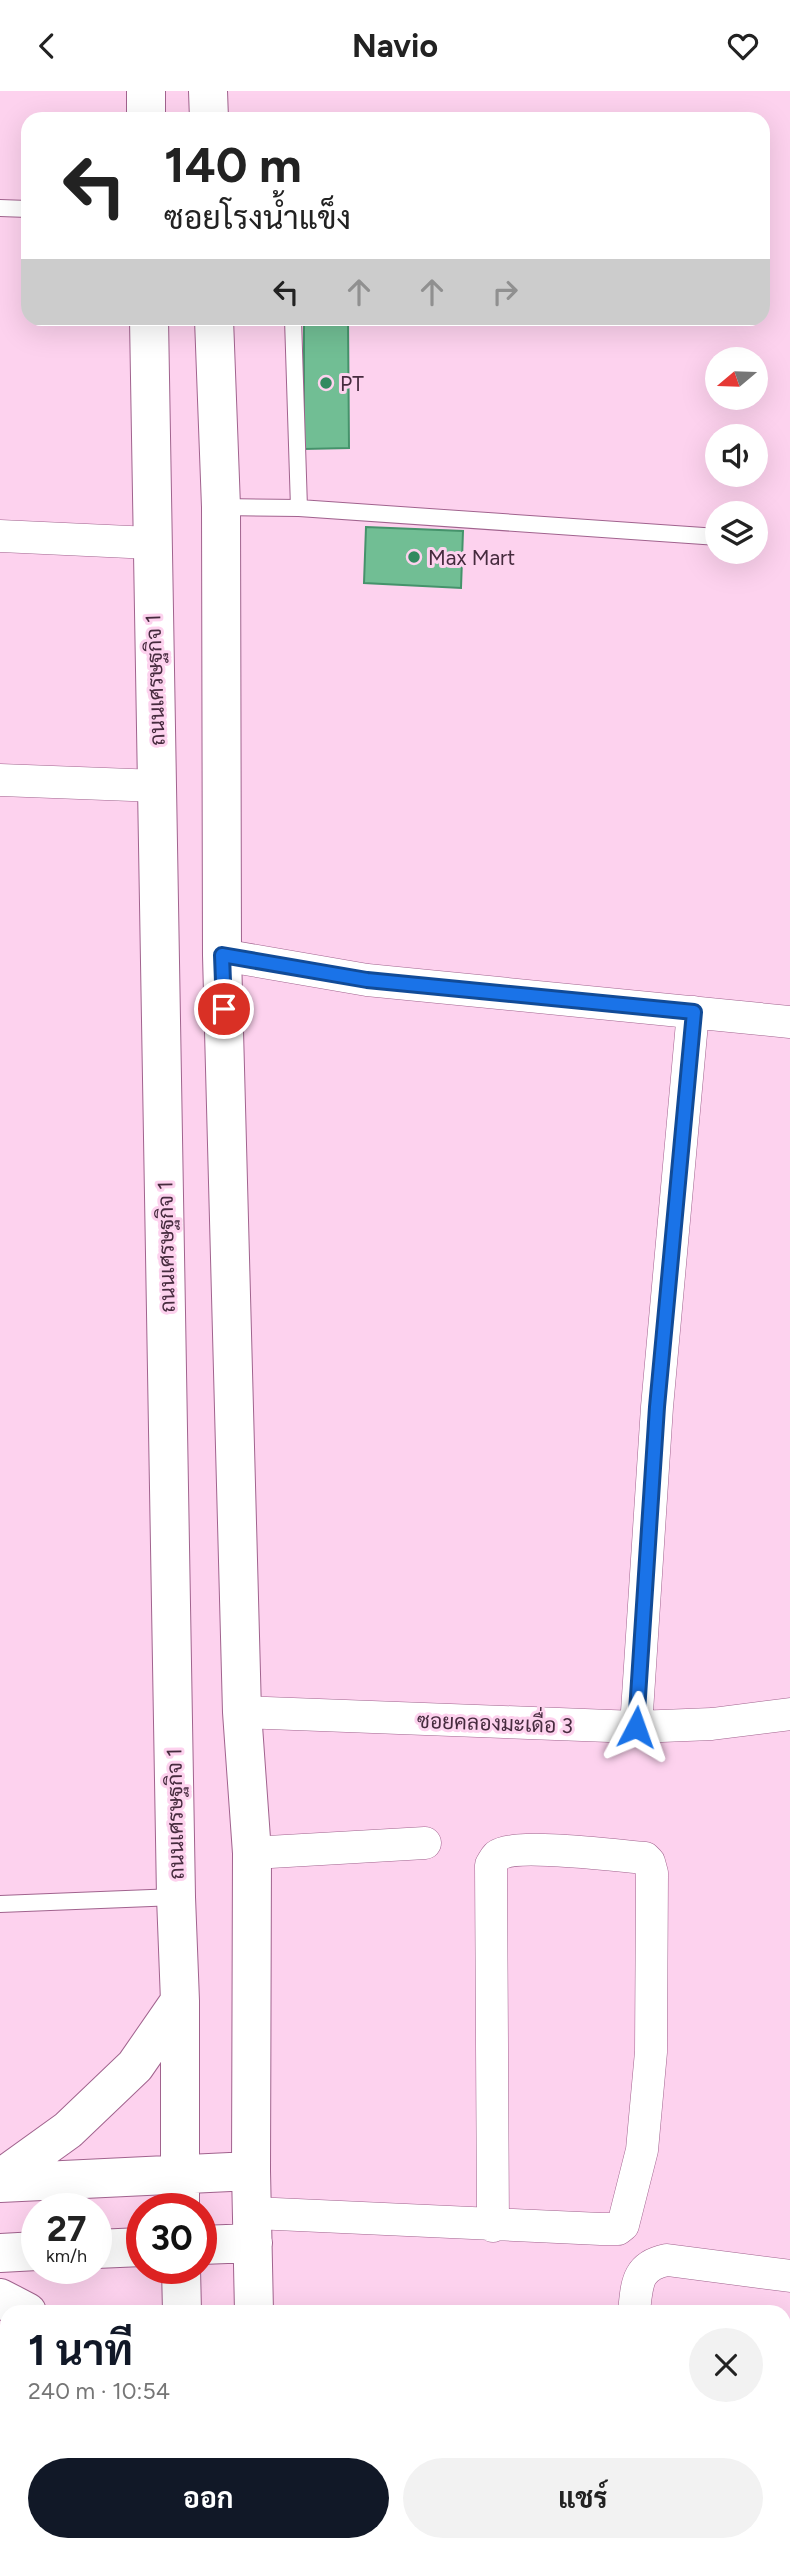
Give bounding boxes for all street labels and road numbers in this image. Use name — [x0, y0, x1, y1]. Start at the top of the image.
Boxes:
street label: ถนนเศรษฐกิจ 1 — [140, 614, 171, 746]
street label: ถนนเศรษฐกิจ 1 — [152, 1181, 181, 1313]
street label: ซอยคลองมะเดื่อ 3 — [417, 1701, 574, 1738]
street label: ถนนเศรษฐกิจ 1 — [161, 1748, 190, 1880]

